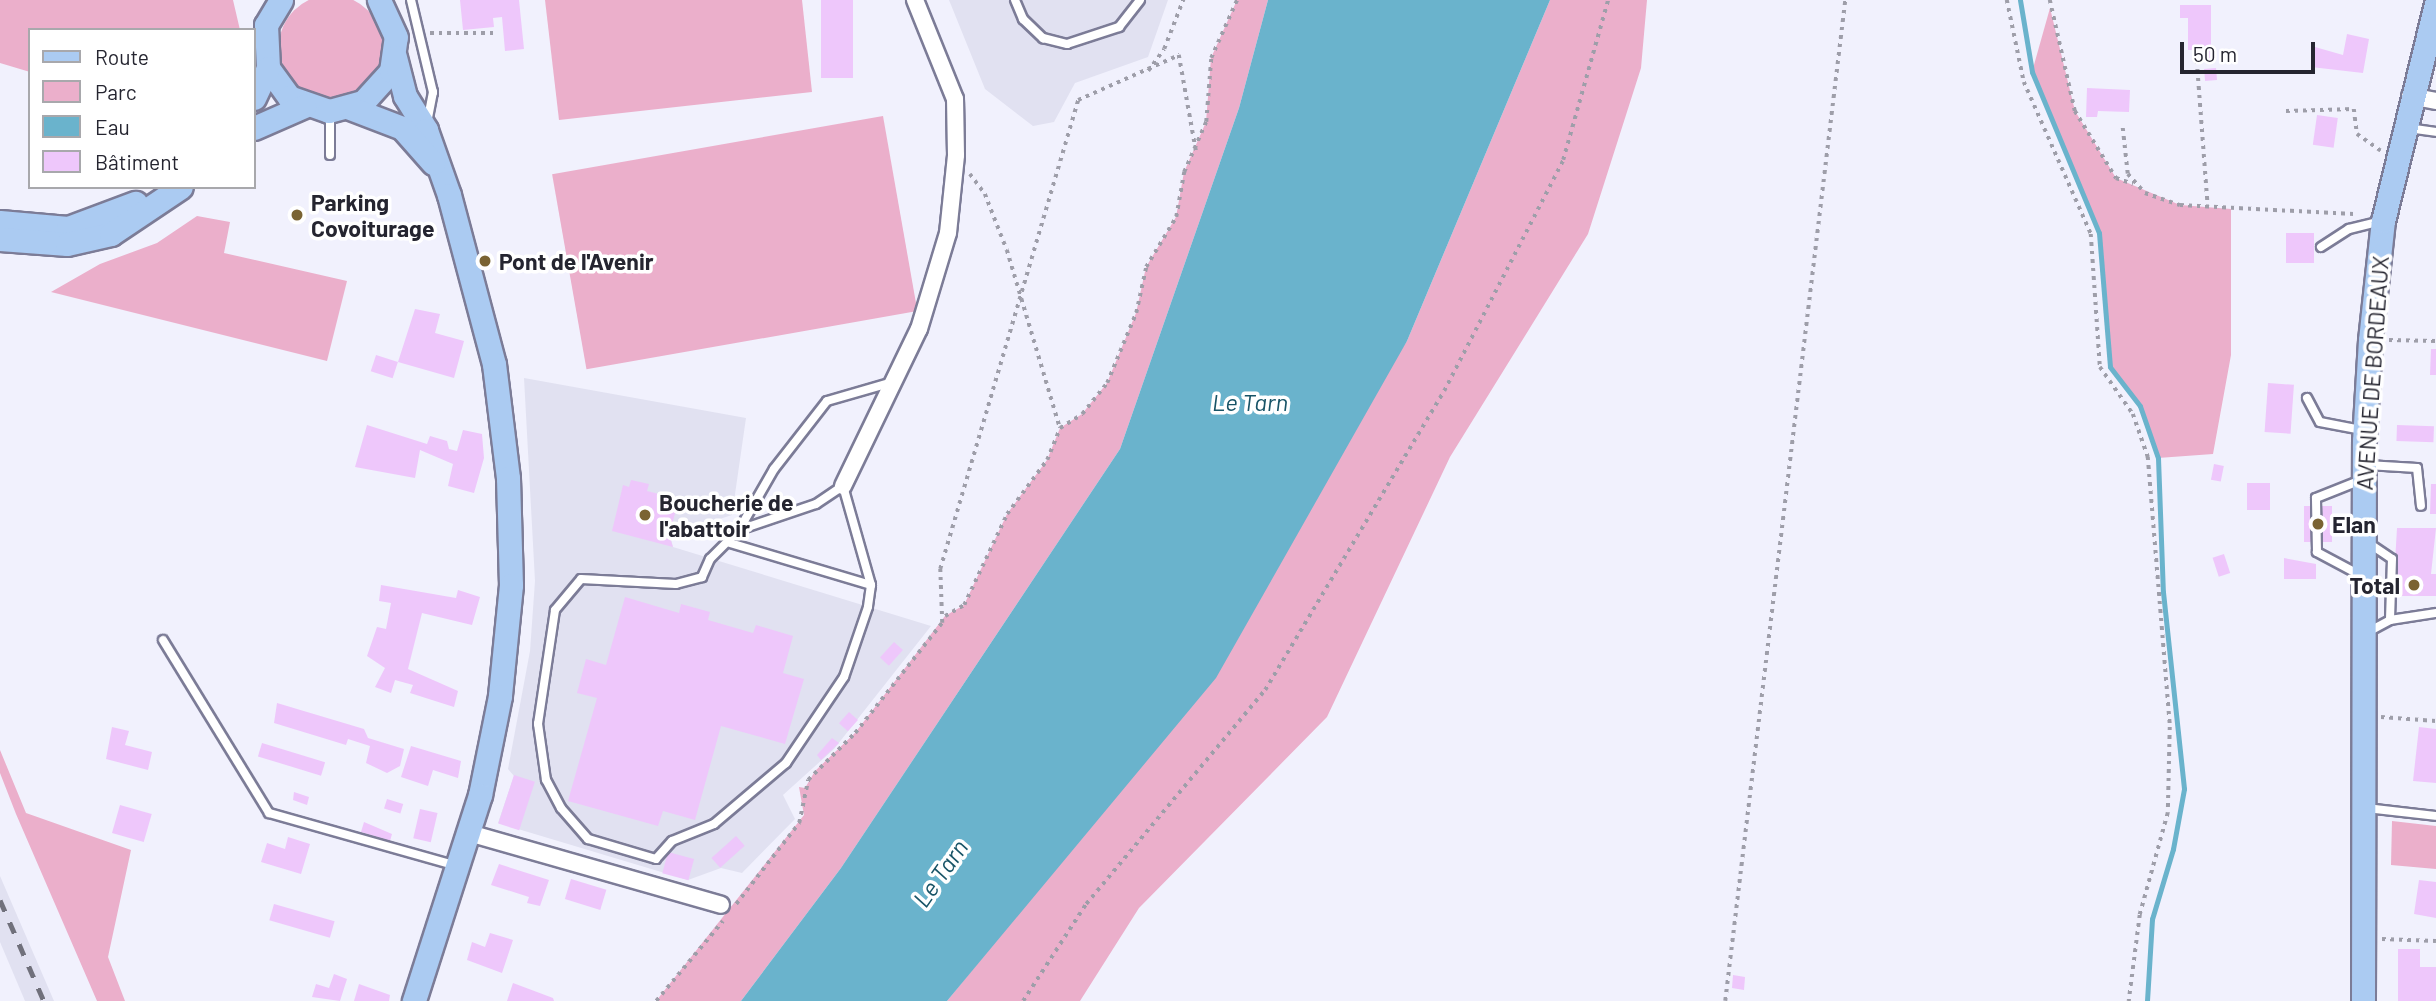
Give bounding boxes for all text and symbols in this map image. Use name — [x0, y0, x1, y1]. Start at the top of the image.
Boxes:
legend — [28, 28, 256, 189]
scale bar — [2184, 28, 2319, 72]
text: 50 m — [2193, 41, 2237, 66]
text: Route — [95, 44, 149, 69]
text: Parc — [95, 79, 137, 104]
text: Eau — [95, 114, 130, 139]
text: Bâtiment — [95, 149, 179, 174]
place label: Parking Covoiturage — [311, 188, 434, 242]
marker: Parking Covoiturage — [289, 207, 305, 223]
place label: Pont de l'Avenir — [499, 247, 654, 275]
marker: Pont de l'Avenir — [477, 253, 493, 269]
street label: AVENUE DE BORDEAUX — [2350, 255, 2394, 491]
water label: Le Tarn — [1212, 388, 1288, 416]
place label: Boucherie de l'abattoir — [659, 488, 793, 542]
marker: Boucherie de l'abattoir — [637, 507, 653, 523]
place label: Elan — [2332, 510, 2376, 538]
marker: Elan — [2310, 516, 2326, 532]
place label: Total — [2349, 571, 2400, 599]
marker: Total — [2406, 577, 2422, 593]
water label: Le Tarn — [906, 834, 974, 912]

